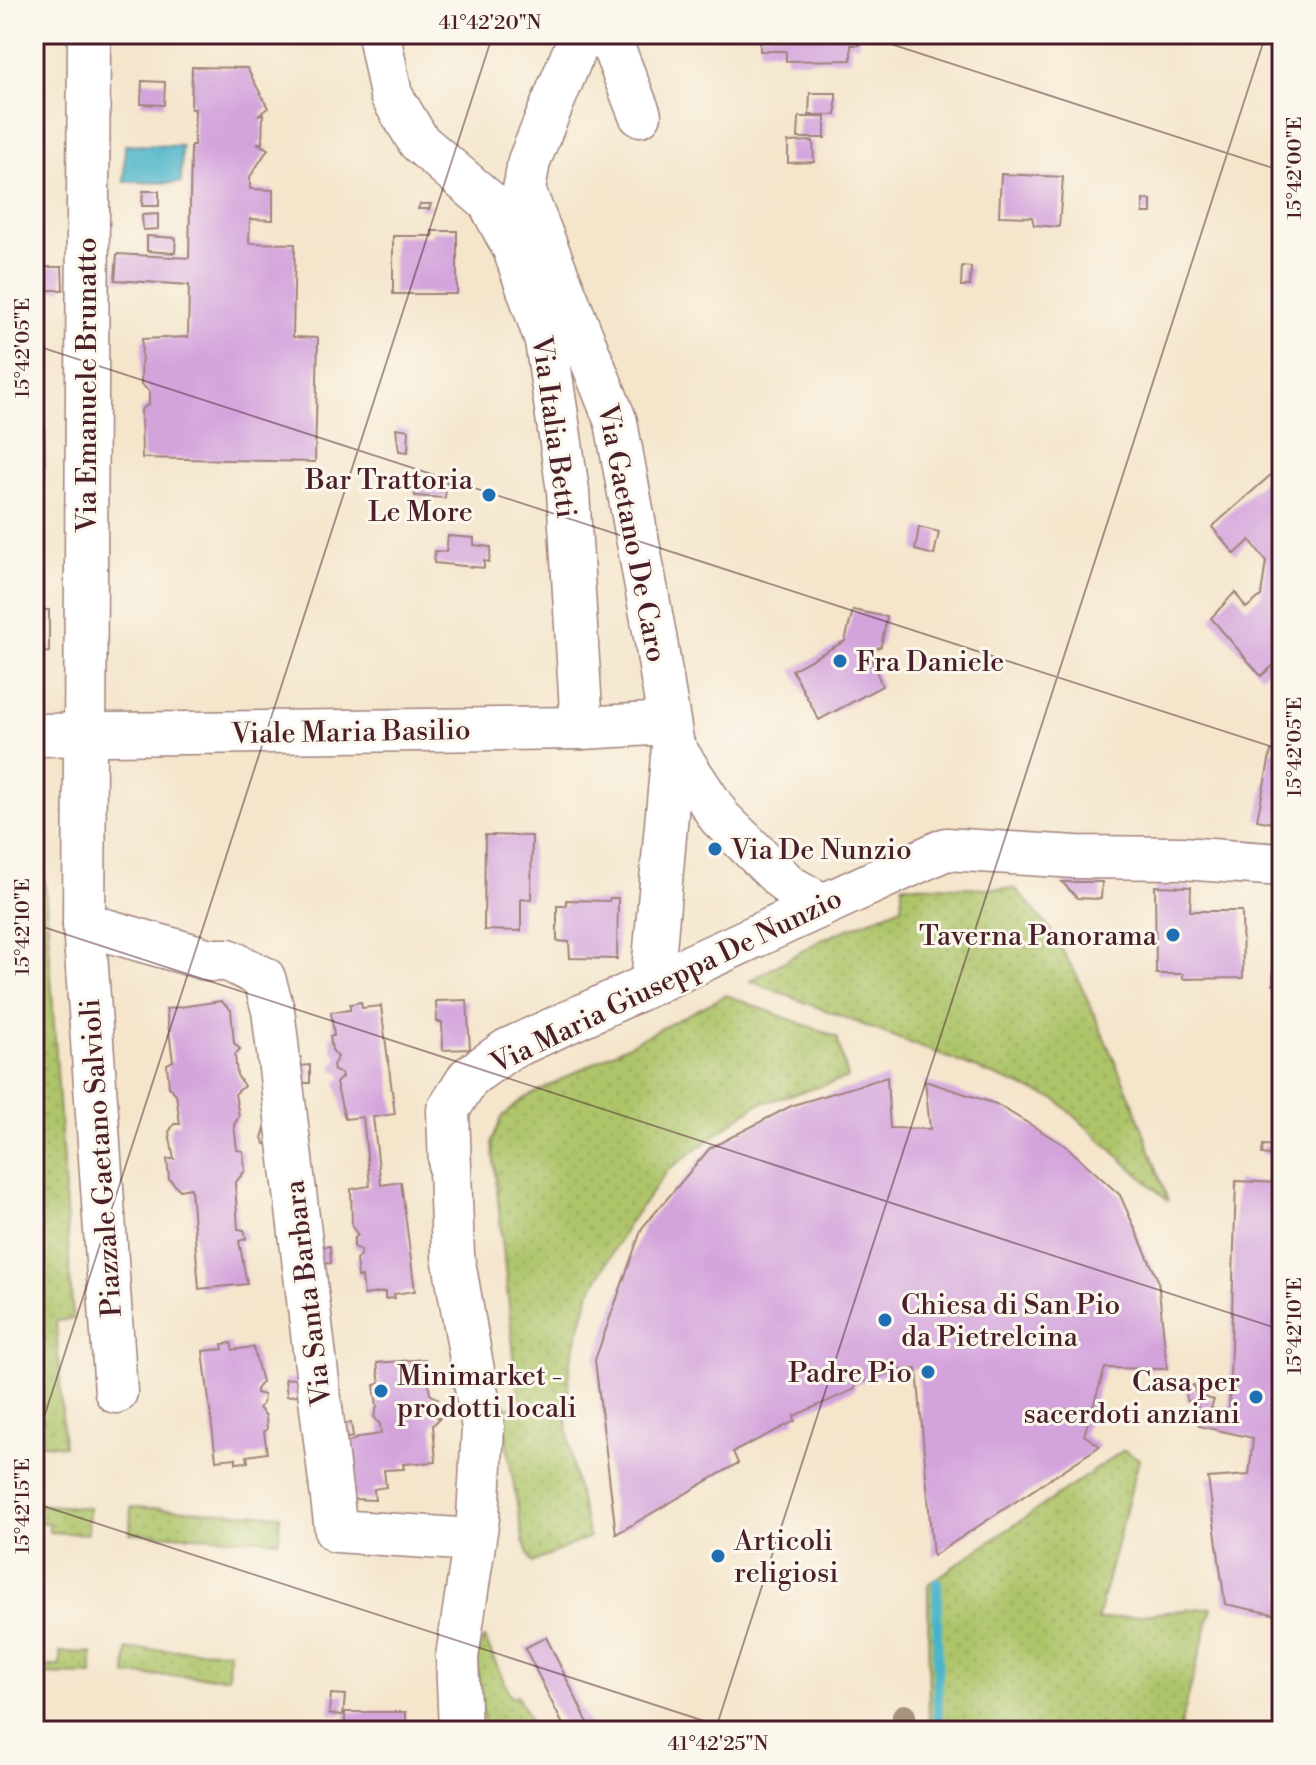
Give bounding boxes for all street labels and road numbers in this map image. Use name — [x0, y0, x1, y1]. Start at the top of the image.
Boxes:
street label: Via Emanuele Brunatto — [70, 237, 105, 534]
street label: Via Italia Betti — [523, 333, 584, 520]
street label: Via Gaetano De Caro — [589, 400, 674, 665]
street label: Viale Maria Basilio — [230, 713, 471, 752]
street label: Via Maria Giuseppa De Nunzio — [485, 881, 848, 1082]
street label: Piazzale Gaetano Salvioli — [73, 998, 130, 1318]
street label: Via Santa Barbara — [277, 1177, 340, 1409]

